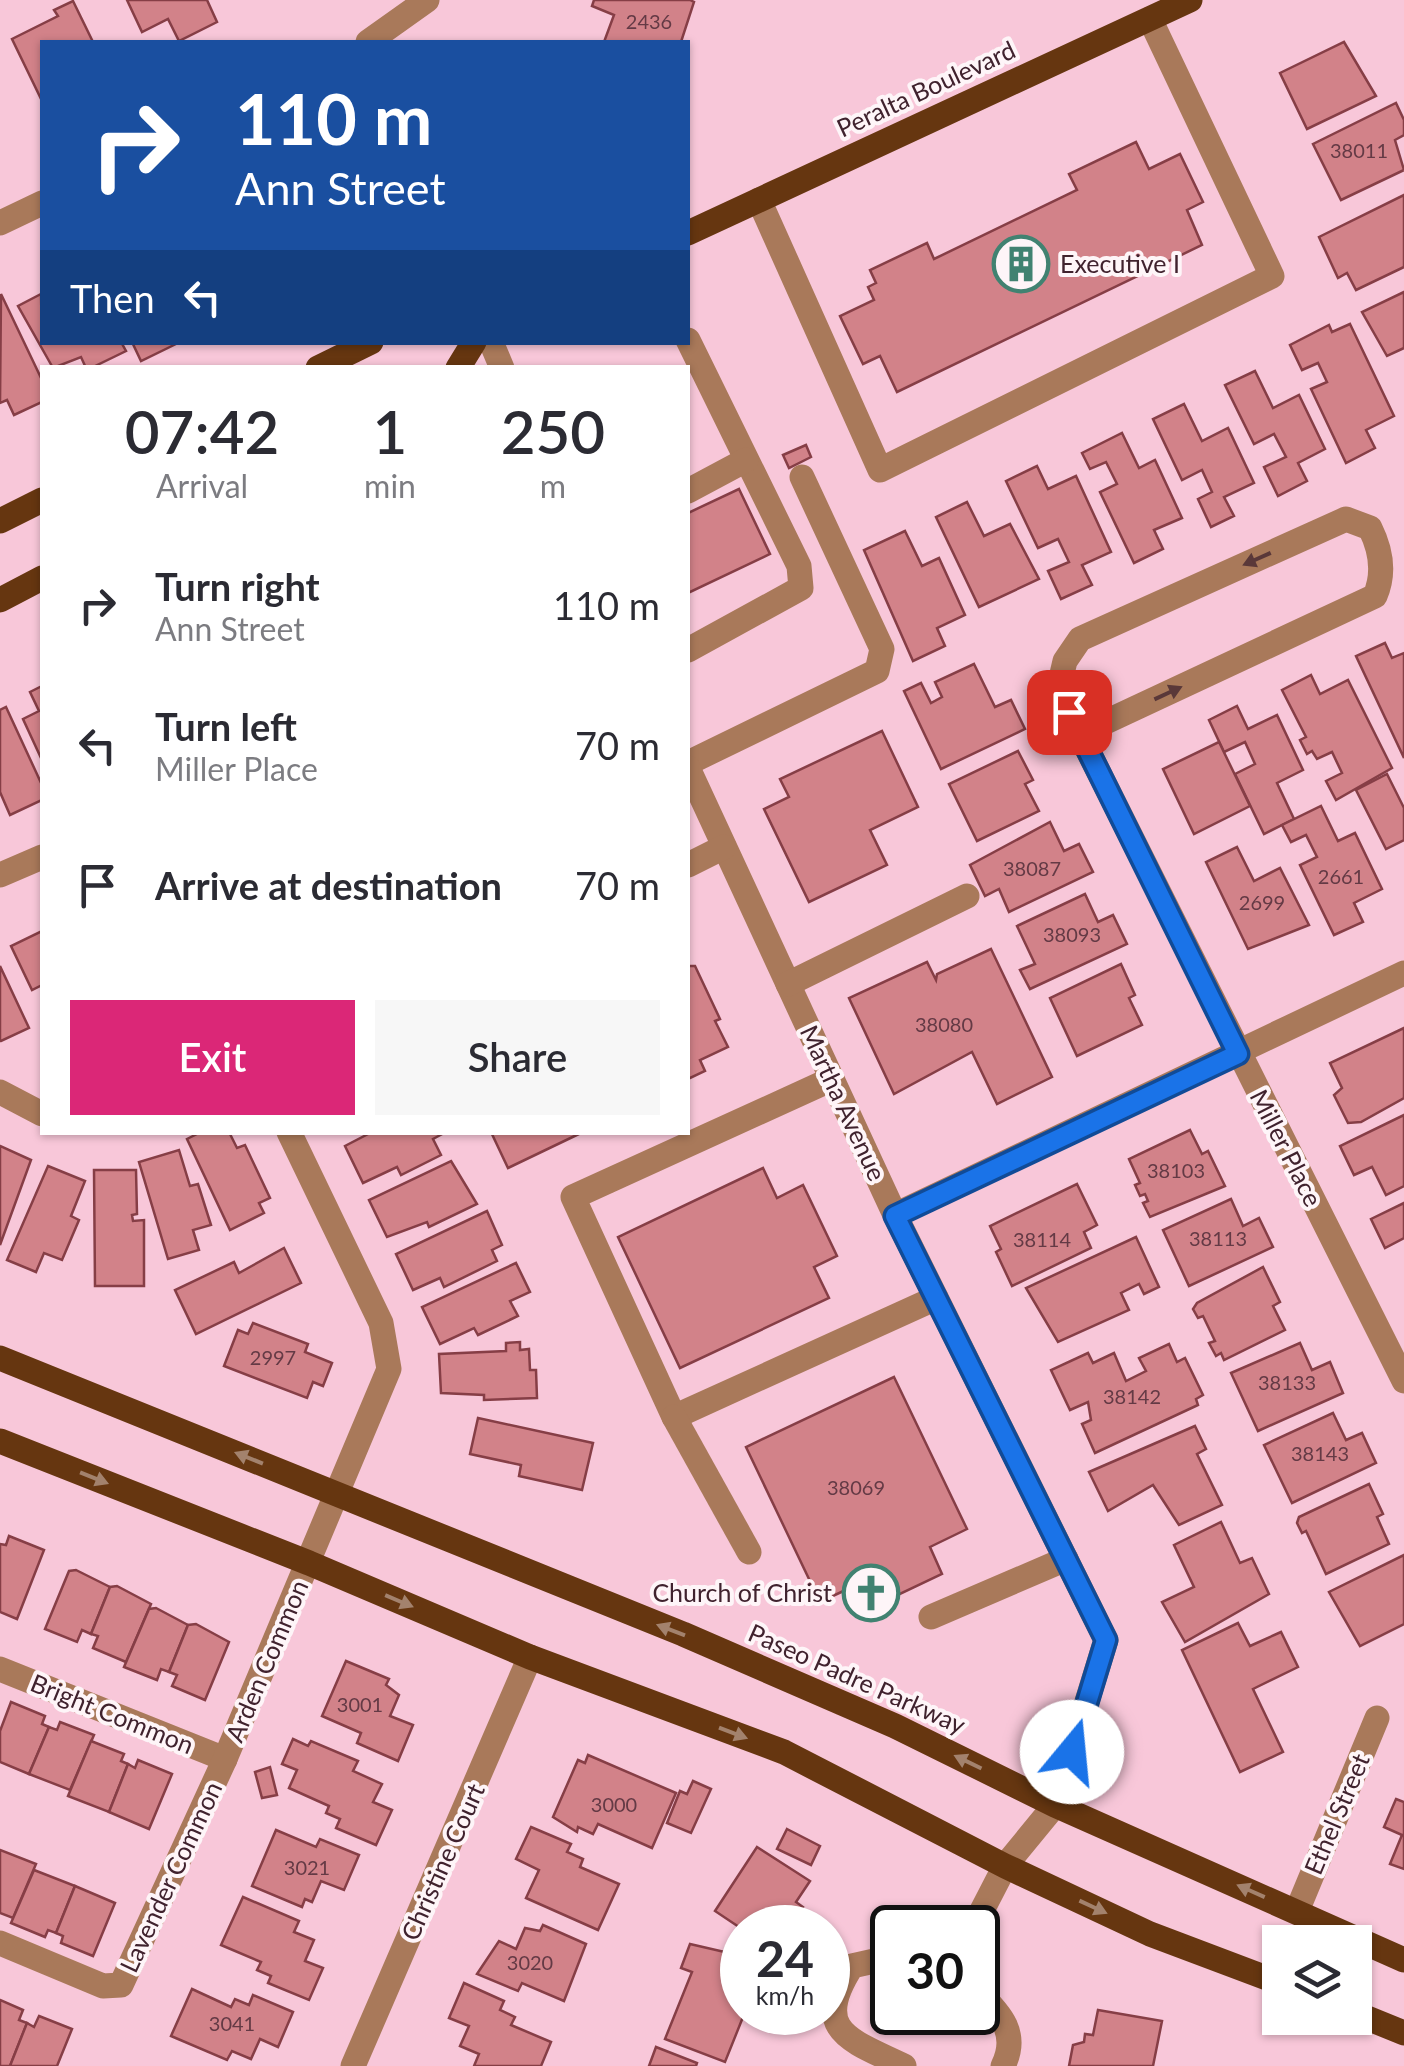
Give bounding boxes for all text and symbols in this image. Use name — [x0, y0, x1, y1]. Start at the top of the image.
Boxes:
house number: 2436 — [626, 9, 672, 33]
street label: Peralta Boulevard — [832, 34, 1019, 143]
text: 110 m — [235, 76, 432, 160]
icon: right — [70, 80, 200, 210]
house number: 38011 — [1330, 138, 1388, 162]
text: Ann Street — [235, 161, 446, 215]
building icon: Executive I — [991, 234, 1051, 294]
place label: Executive I — [1060, 248, 1180, 278]
icon: left — [175, 270, 230, 325]
text: Then — [70, 275, 155, 321]
text: 07:42 — [125, 395, 279, 467]
text: 1 — [373, 395, 407, 467]
text: 250 — [501, 395, 605, 467]
text: Arrival — [156, 466, 248, 505]
text: min — [364, 466, 416, 505]
text: m — [540, 466, 566, 505]
one-way arrow — [1242, 551, 1272, 567]
text: Turn right — [155, 563, 320, 609]
icon: right — [70, 578, 125, 633]
text: 110 m — [553, 582, 660, 628]
text: Ann Street — [155, 609, 305, 648]
pin — [1027, 670, 1112, 755]
icon: arrive — [1042, 685, 1097, 740]
one-way arrow — [1153, 685, 1183, 701]
text: Turn left — [155, 703, 297, 749]
icon: left — [70, 718, 125, 773]
text: 70 m — [575, 722, 660, 768]
text: Miller Place — [155, 749, 318, 788]
house number: 38087 — [1003, 856, 1061, 880]
icon: arrive — [70, 858, 125, 913]
text: Arrive at destination — [155, 862, 502, 908]
text: 70 m — [575, 862, 660, 908]
house number: 2661 — [1318, 864, 1364, 888]
house number: 2699 — [1239, 890, 1285, 914]
house number: 38093 — [1043, 922, 1101, 946]
button: Exit — [70, 1000, 355, 1115]
button: Share — [375, 1000, 660, 1115]
house number: 38080 — [915, 1012, 973, 1036]
street label: Martha Avenue — [795, 1020, 893, 1185]
street label: Miller Place — [1245, 1084, 1329, 1211]
house number: 38103 — [1147, 1158, 1205, 1182]
house number: 38113 — [1189, 1226, 1247, 1250]
house number: 38114 — [1013, 1227, 1071, 1251]
house number: 2997 — [250, 1345, 296, 1369]
house number: 38133 — [1258, 1370, 1316, 1394]
house number: 38142 — [1103, 1384, 1161, 1408]
house number: 38143 — [1291, 1441, 1349, 1465]
one-way arrow — [234, 1450, 264, 1466]
one-way arrow — [79, 1471, 109, 1486]
house number: 38069 — [827, 1475, 885, 1499]
church icon: Church of Christ — [841, 1563, 901, 1623]
street label: Arden Common — [218, 1575, 314, 1746]
place label: Church of Christ — [652, 1577, 832, 1607]
one-way arrow — [384, 1593, 414, 1609]
street label: Paseo Padre Parkway — [744, 1617, 971, 1739]
one-way arrow — [655, 1621, 685, 1637]
street label: Bright Common — [27, 1667, 198, 1759]
house number: 3001 — [337, 1692, 383, 1716]
position arrow — [1020, 1700, 1124, 1804]
one-way arrow — [719, 1726, 749, 1742]
street label: Ethel Street — [1297, 1749, 1375, 1878]
one-way arrow — [953, 1753, 982, 1770]
street label: Lavender Common — [113, 1777, 227, 1977]
street label: Christine Court — [394, 1779, 490, 1945]
house number: 3000 — [591, 1792, 637, 1816]
house number: 3021 — [284, 1855, 330, 1879]
one-way arrow — [1236, 1883, 1266, 1899]
one-way arrow — [1079, 1898, 1108, 1915]
speed limit sign: 30 — [870, 1905, 1000, 2035]
map controls — [1262, 1925, 1372, 2035]
button: layers — [1262, 1925, 1372, 2035]
text: 24 — [756, 1928, 814, 1988]
house number: 3020 — [507, 1950, 553, 1974]
text: km/h — [756, 1980, 814, 2010]
house number: 3041 — [209, 2011, 255, 2035]

